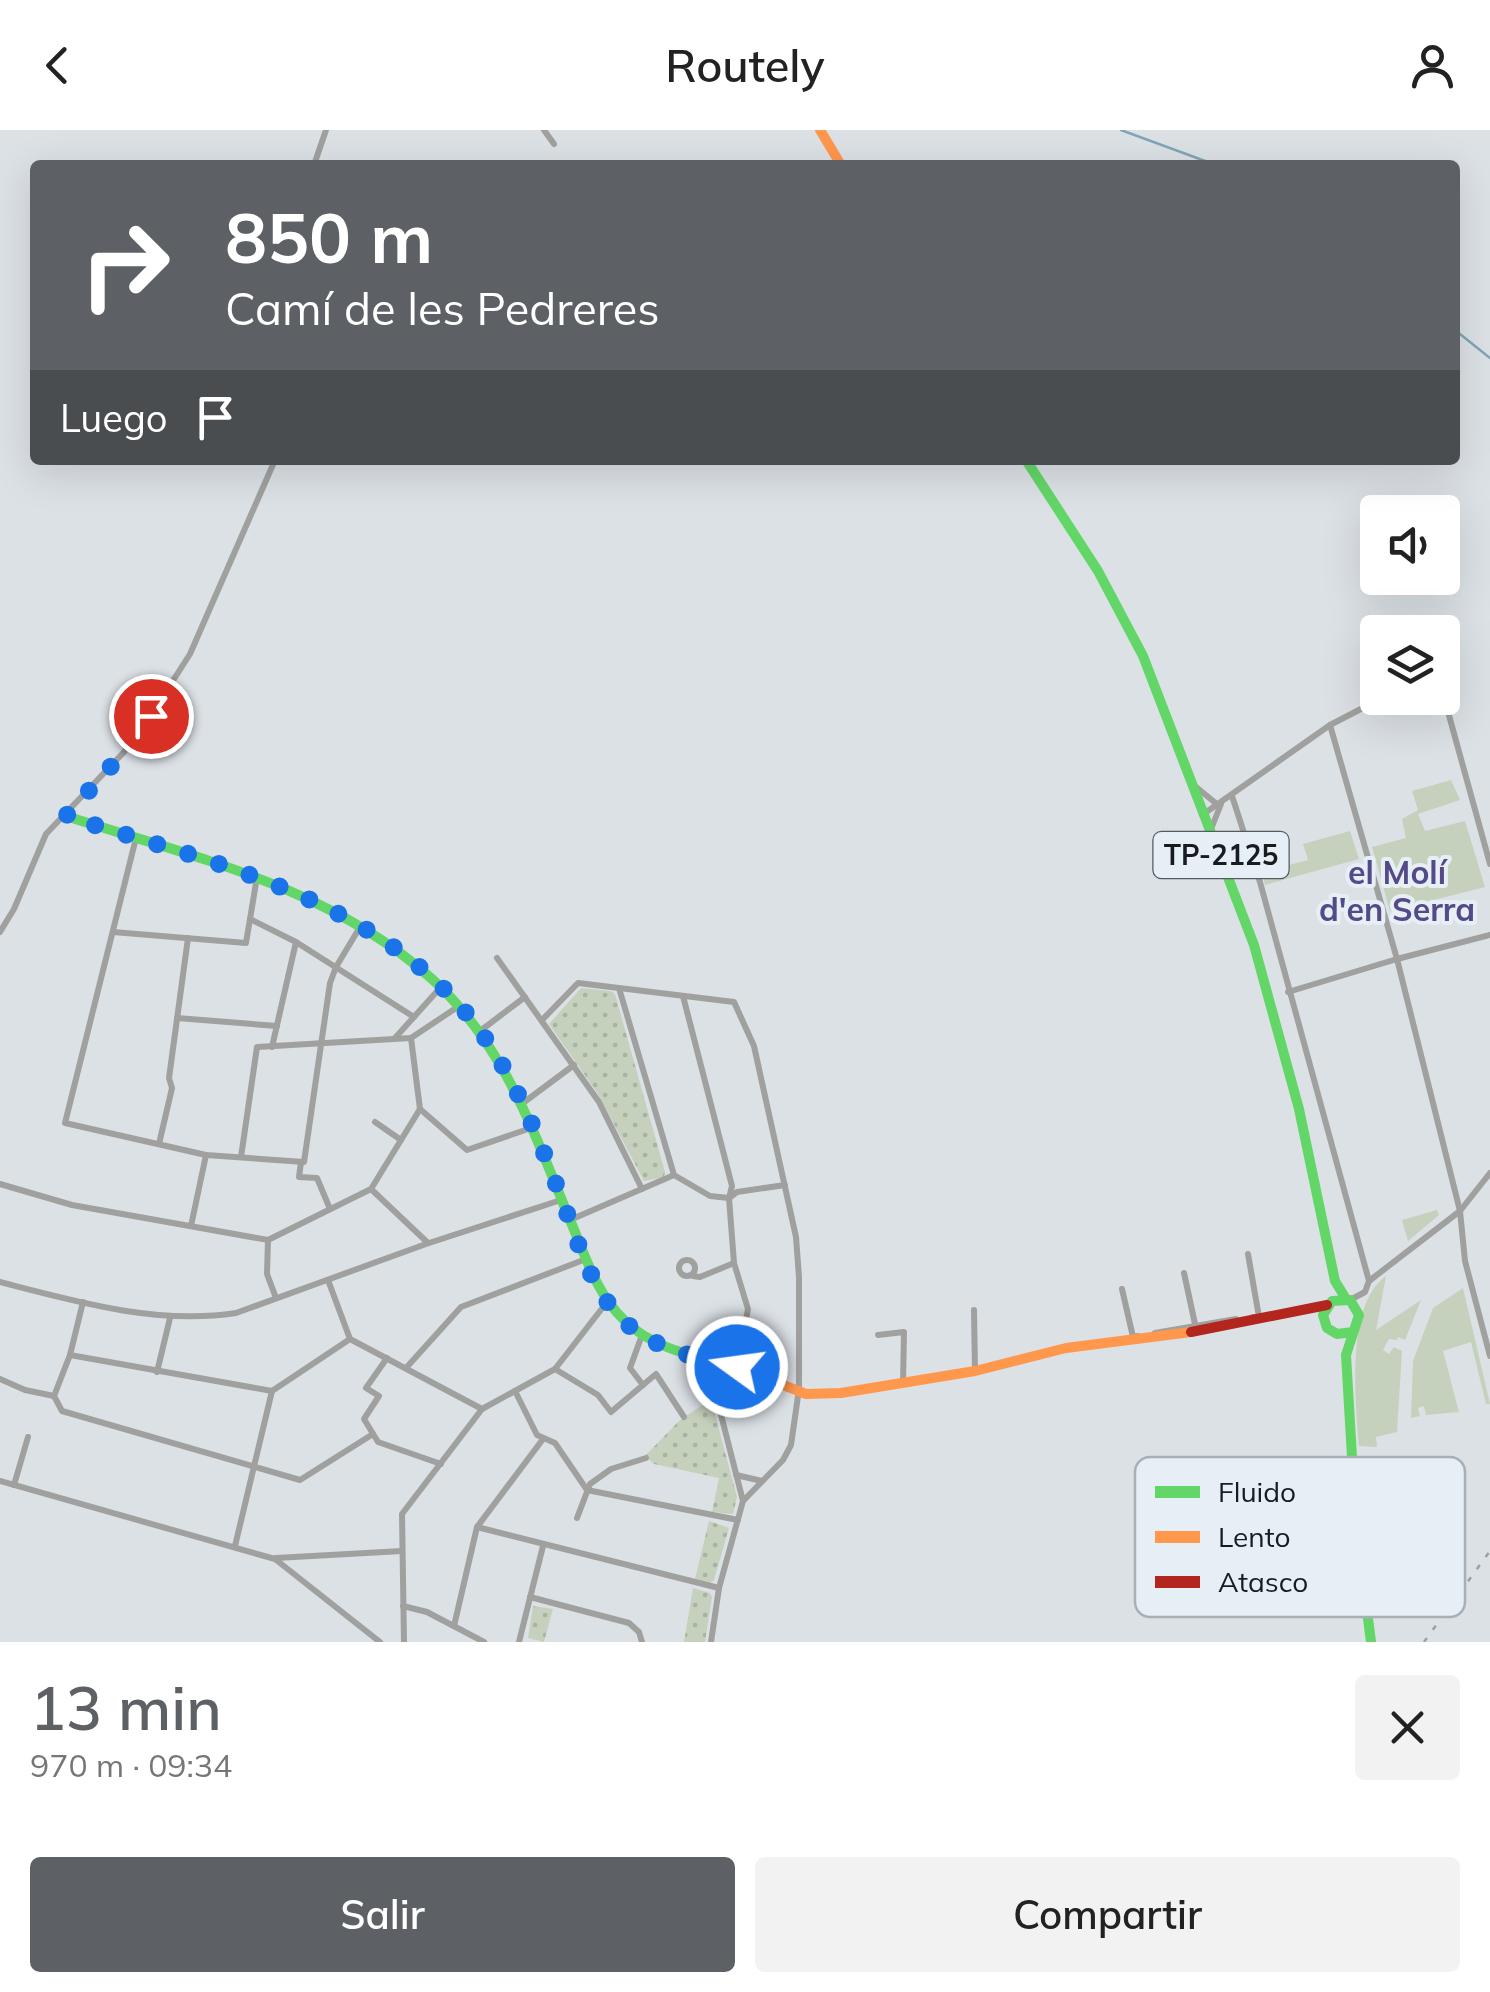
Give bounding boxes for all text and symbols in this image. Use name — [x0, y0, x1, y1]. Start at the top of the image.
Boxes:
text: Routely — [665, 37, 825, 93]
icon: back — [30, 38, 85, 93]
icon: person — [1405, 38, 1460, 93]
text: 850 m — [225, 193, 433, 281]
icon: right — [60, 200, 190, 330]
text: Camí de les Pedreres — [225, 280, 660, 336]
icon: arrive — [188, 390, 243, 445]
text: Luego — [60, 394, 168, 442]
map controls — [1360, 495, 1460, 715]
button: sound — [1360, 495, 1460, 595]
button: layers — [1360, 615, 1460, 715]
pin — [109, 674, 194, 759]
icon: arrive — [124, 689, 179, 744]
road number: TP-2125 — [1154, 832, 1288, 878]
district label: el Molí d'en Serra — [1319, 852, 1475, 929]
position arrow — [685, 1315, 789, 1419]
legend — [1135, 1457, 1465, 1617]
text: Fluido — [1218, 1474, 1296, 1509]
text: Lento — [1218, 1519, 1290, 1554]
text: Atasco — [1218, 1564, 1308, 1599]
text: 13 min — [30, 1670, 222, 1745]
button: close — [1355, 1675, 1460, 1780]
text: 970 m · 09:34 — [30, 1745, 232, 1785]
button: Salir — [30, 1857, 735, 1972]
button: Compartir — [755, 1857, 1460, 1972]

